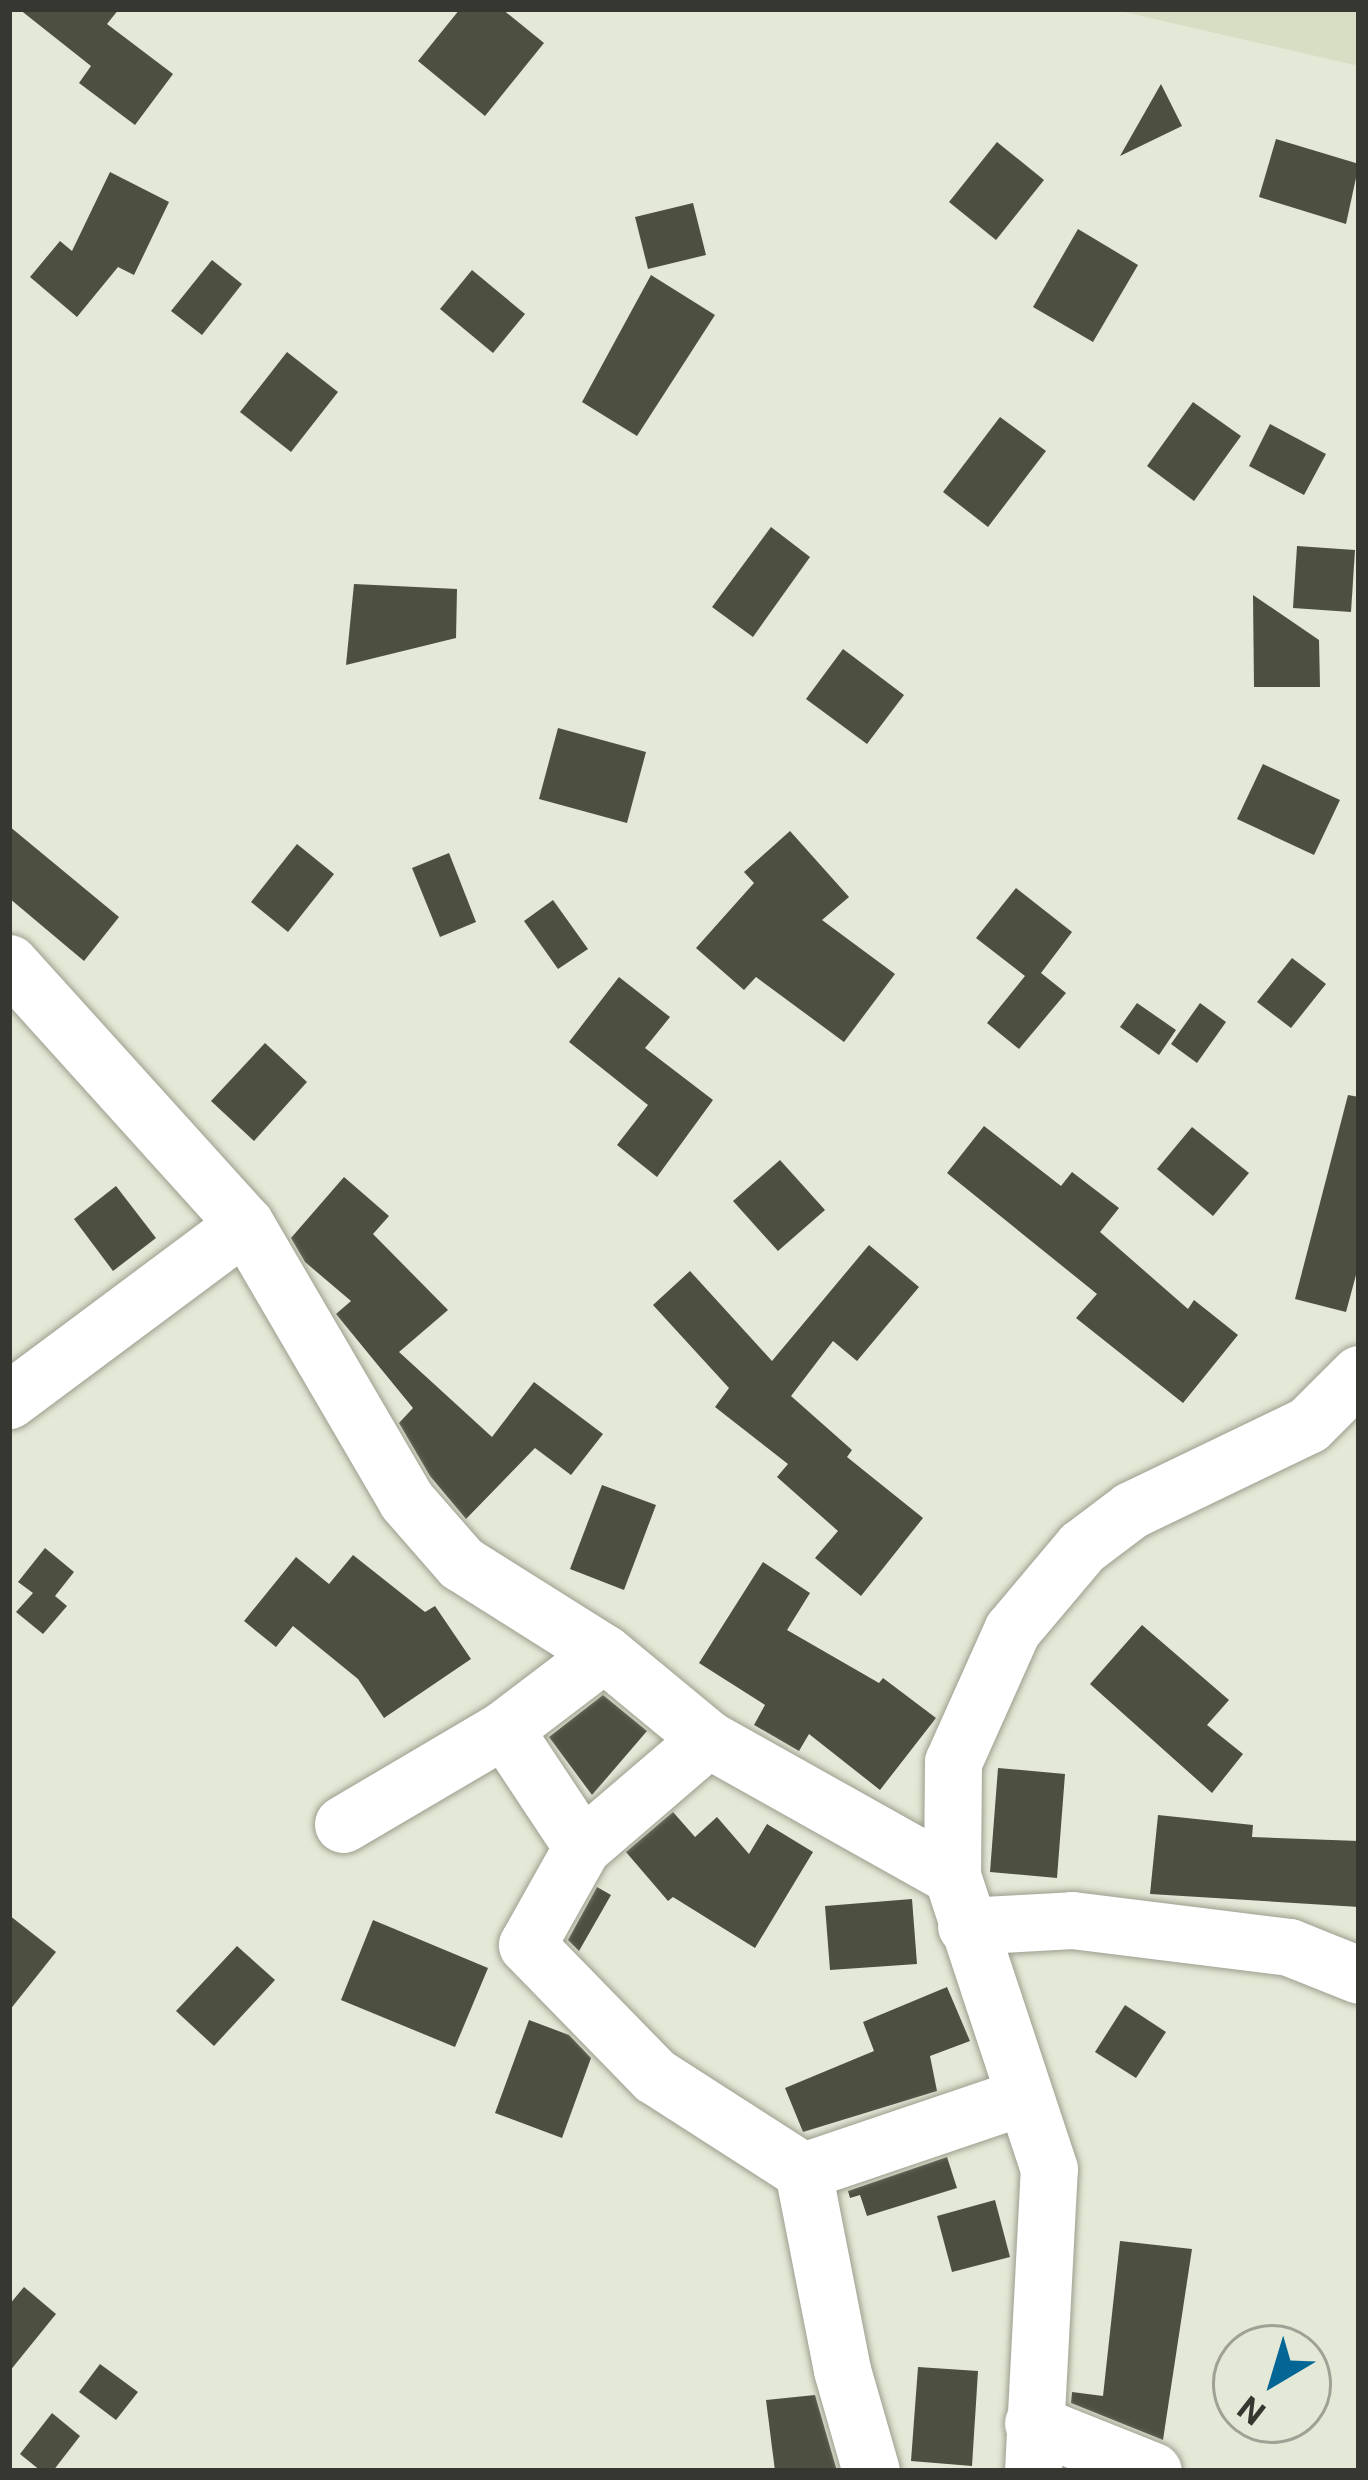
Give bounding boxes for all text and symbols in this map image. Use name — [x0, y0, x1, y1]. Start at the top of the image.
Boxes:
north arrow — [1212, 2324, 1332, 2444]
text: N — [1230, 2388, 1273, 2433]

